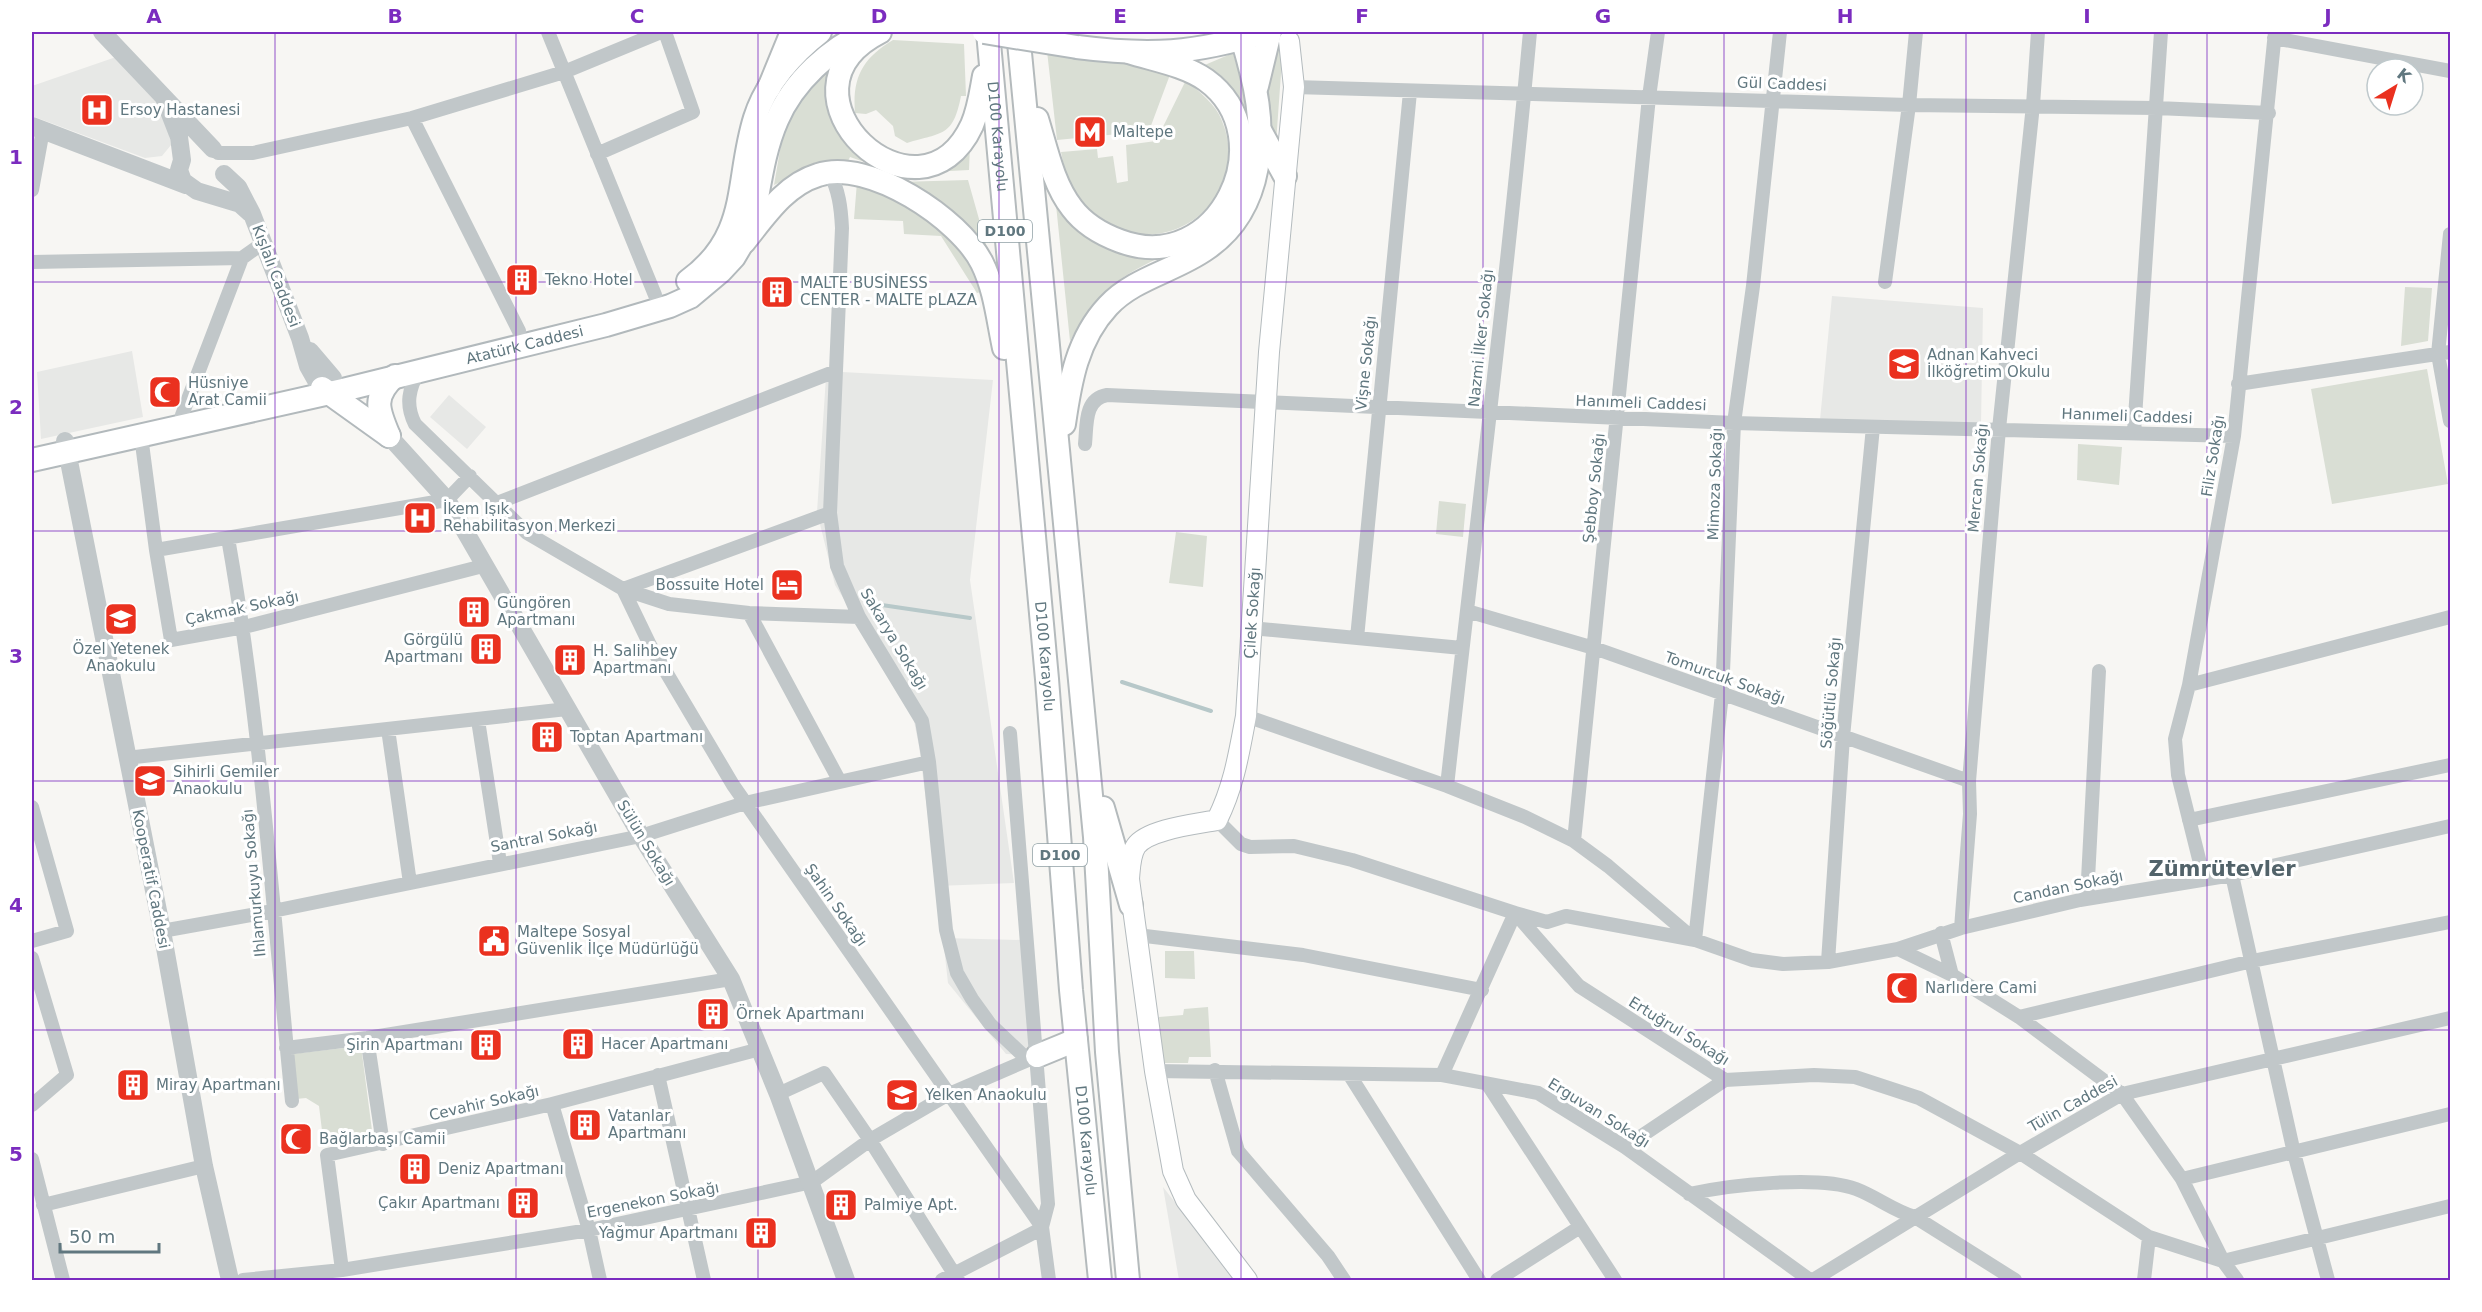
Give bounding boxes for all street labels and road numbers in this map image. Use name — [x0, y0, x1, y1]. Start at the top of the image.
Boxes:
street label: Gül Caddesi — [1737, 73, 1827, 95]
street label: D100 Karayolu — [984, 81, 1012, 193]
road number: D100 — [978, 220, 1032, 242]
street label: Kışlalı Caddesi — [248, 222, 304, 330]
street label: Nazmi İlker Sokağı — [1464, 268, 1497, 408]
street label: Vişne Sokağı — [1352, 315, 1380, 411]
street label: Atatürk Caddesi — [464, 322, 585, 368]
street label: Hanımeli Caddesi — [1575, 392, 1707, 414]
street label: Hanımeli Caddesi — [2061, 405, 2193, 427]
street label: Filiz Sokağı — [2198, 414, 2228, 498]
street label: Mercan Sokağı — [1964, 423, 1992, 533]
street label: Mimoza Sokağı — [1704, 427, 1726, 541]
street label: Şebboy Sokağı — [1579, 432, 1609, 544]
street label: Çilek Sokağı — [1241, 567, 1264, 659]
street label: Sakarya Sokağı — [857, 585, 931, 693]
street label: Çakmak Sokağı — [184, 587, 300, 629]
street label: D100 Karayolu — [1031, 600, 1058, 712]
street label: Söğütlü Sokağı — [1817, 636, 1845, 750]
street label: Tomurcuk Sokağı — [1661, 647, 1788, 708]
street label: Sülün Sokağı — [613, 797, 679, 889]
street label: Kooperatif Caddesi — [129, 808, 173, 950]
street label: Ihlamurkuyu Sokağı — [239, 808, 269, 958]
street label: Santral Sokağı — [489, 818, 599, 856]
road number: D100 — [1033, 844, 1087, 866]
street label: Şahin Sokağı — [801, 860, 871, 950]
street label: Candan Sokağı — [2011, 867, 2125, 907]
street label: Ertuğrul Sokağı — [1625, 993, 1733, 1069]
street label: Tülin Caddesi — [2024, 1072, 2121, 1136]
street label: Erguvan Sokağı — [1545, 1074, 1653, 1152]
street label: Cevahir Sokağı — [427, 1082, 541, 1124]
street label: D100 Karayolu — [1072, 1085, 1101, 1197]
street label: Ergenekon Sokağı — [585, 1178, 721, 1222]

